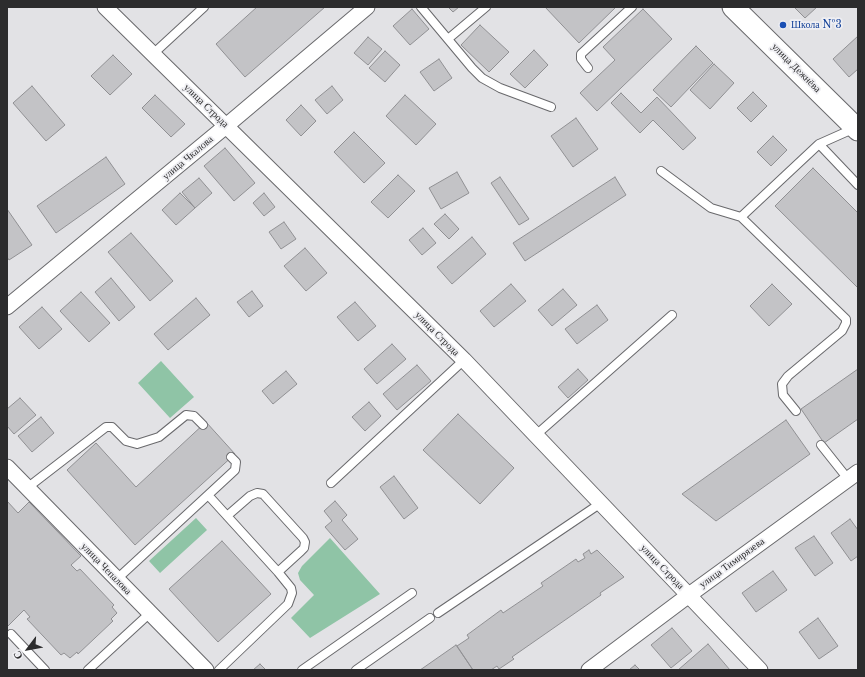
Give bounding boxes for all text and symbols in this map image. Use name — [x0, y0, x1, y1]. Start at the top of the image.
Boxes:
place label: Школа №3 — [791, 19, 842, 31]
marker: Школа №3 — [778, 20, 788, 30]
street label: улица Дежнёва — [769, 41, 823, 95]
street label: улица Строда — [181, 82, 231, 130]
street label: улица Чкалова — [160, 133, 216, 183]
street label: улица Строда — [412, 309, 462, 359]
street label: улица Тимирязева — [697, 535, 767, 591]
street label: улица Чепалова — [78, 541, 134, 597]
street label: улица Строда — [638, 542, 686, 592]
north arrow — [8, 629, 48, 669]
text: С — [10, 648, 26, 662]

